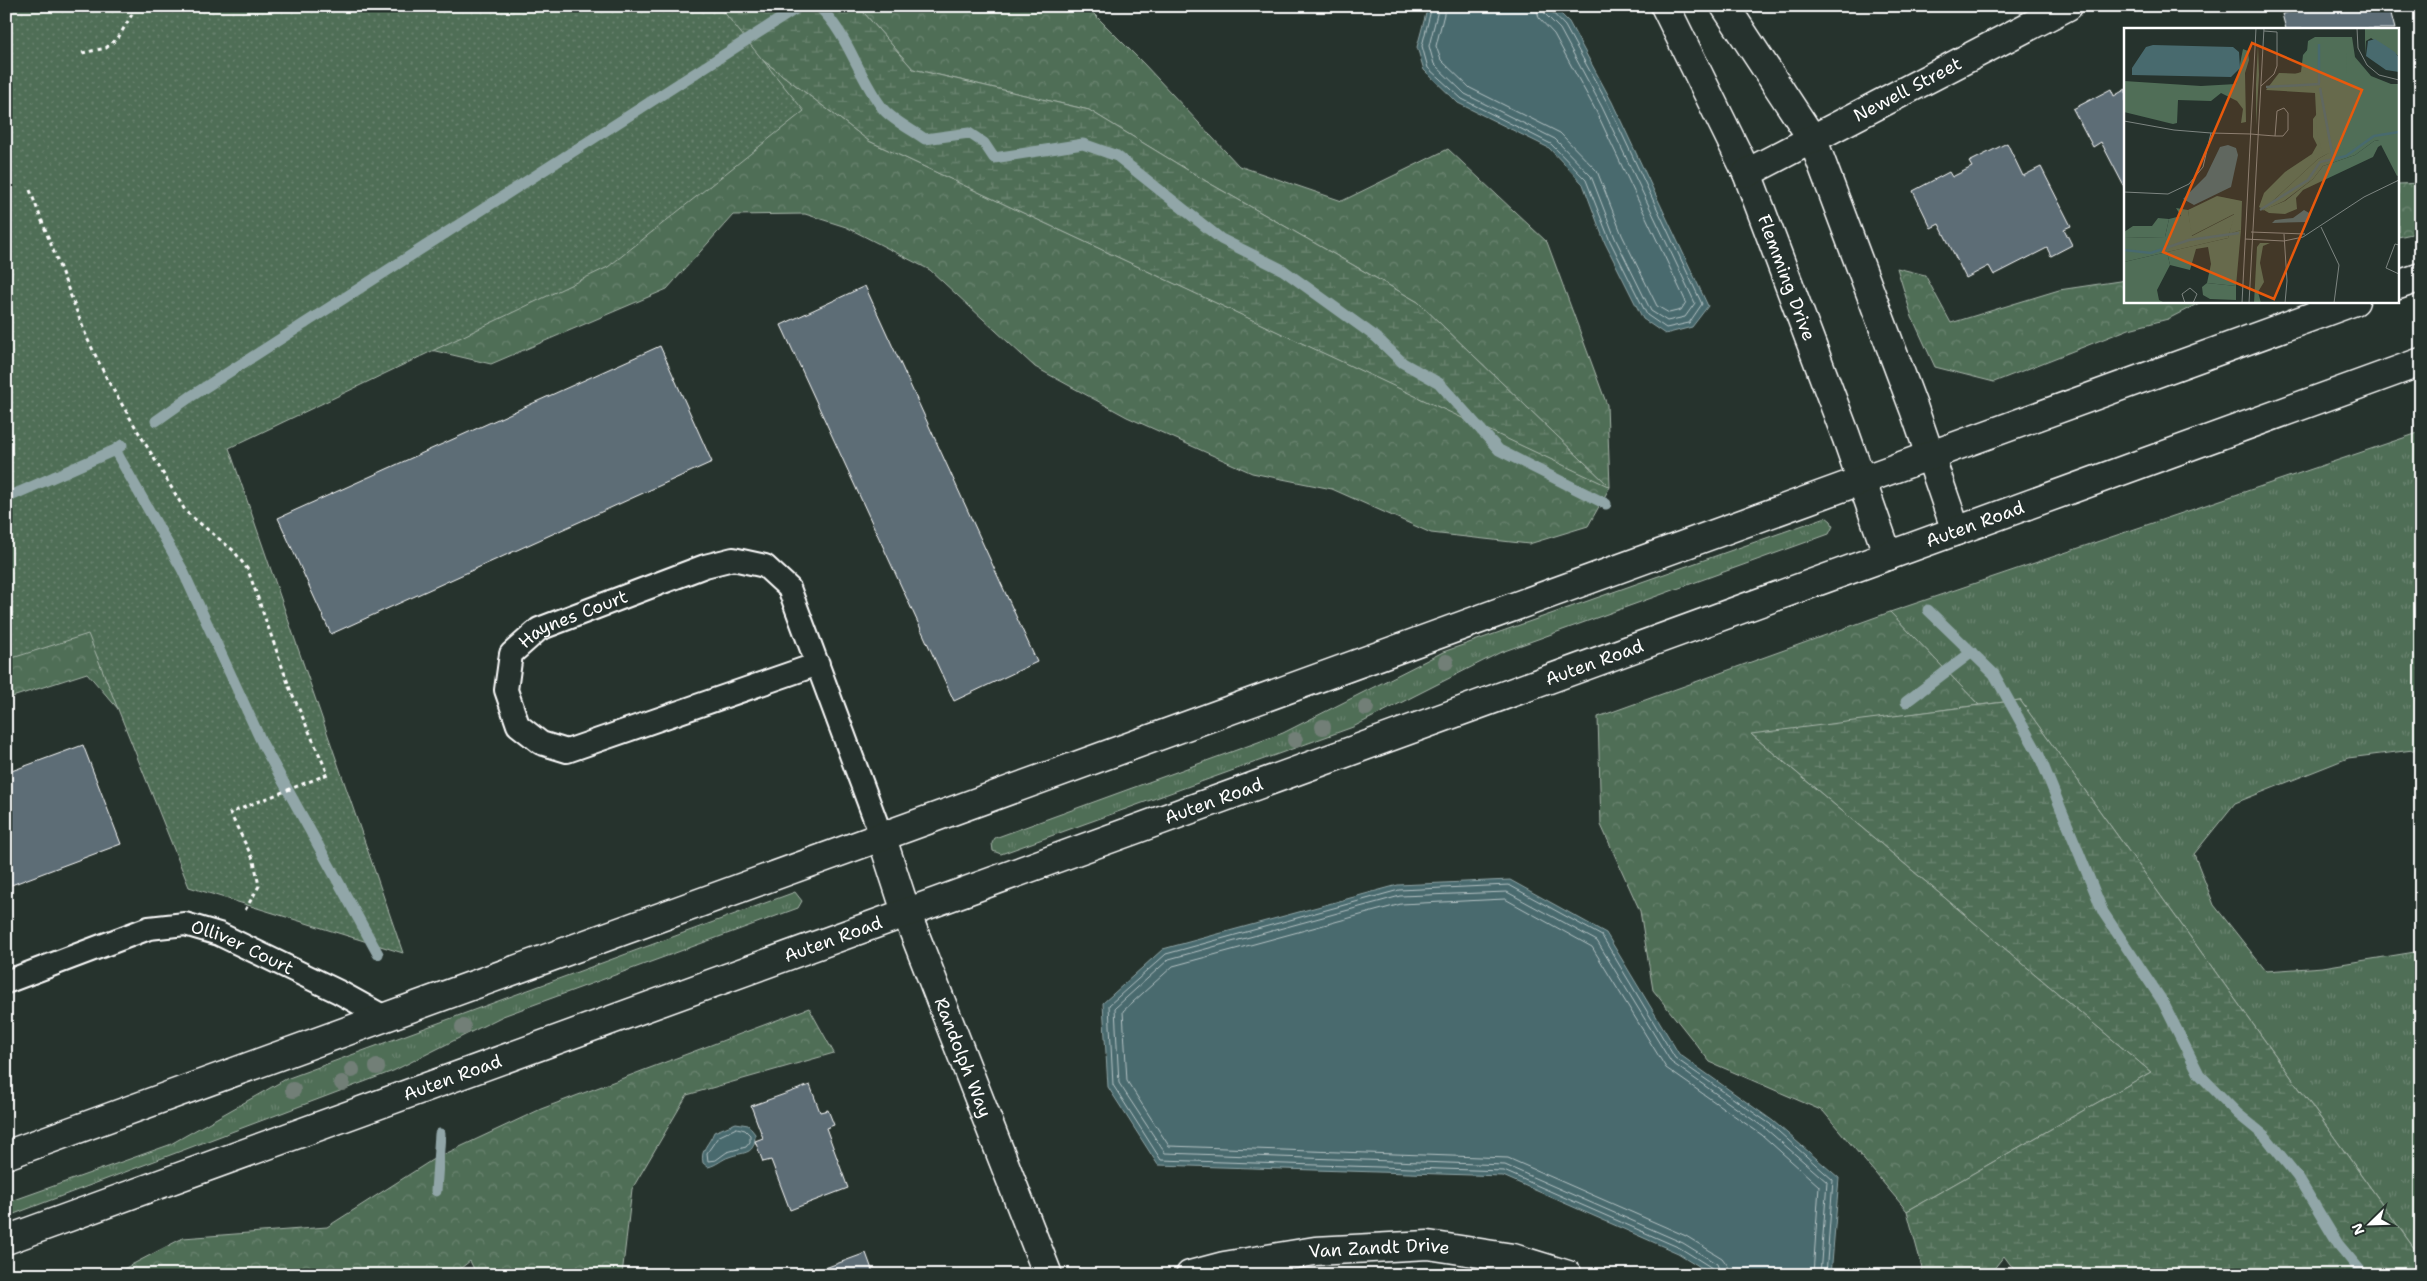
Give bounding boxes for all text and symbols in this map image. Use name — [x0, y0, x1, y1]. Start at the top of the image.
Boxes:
inset map — [2124, 28, 2400, 302]
street label: Newell Street — [1849, 51, 1966, 128]
street label: Flemming Drive — [1752, 211, 1821, 344]
street label: Auten Road — [1922, 495, 2027, 553]
street label: Haynes Court — [513, 584, 631, 654]
street label: Auten Road — [1542, 634, 1647, 691]
street label: Auten Road — [1161, 772, 1266, 830]
street label: Auten Road — [780, 910, 886, 968]
street label: Olliver Court — [188, 914, 298, 980]
street label: Randolph Way — [929, 994, 997, 1121]
street label: Auten Road — [400, 1049, 505, 1107]
north arrow — [2344, 1198, 2394, 1248]
text: N — [2348, 1220, 2368, 1238]
street label: Van Zandt Drive — [1307, 1233, 1452, 1264]

